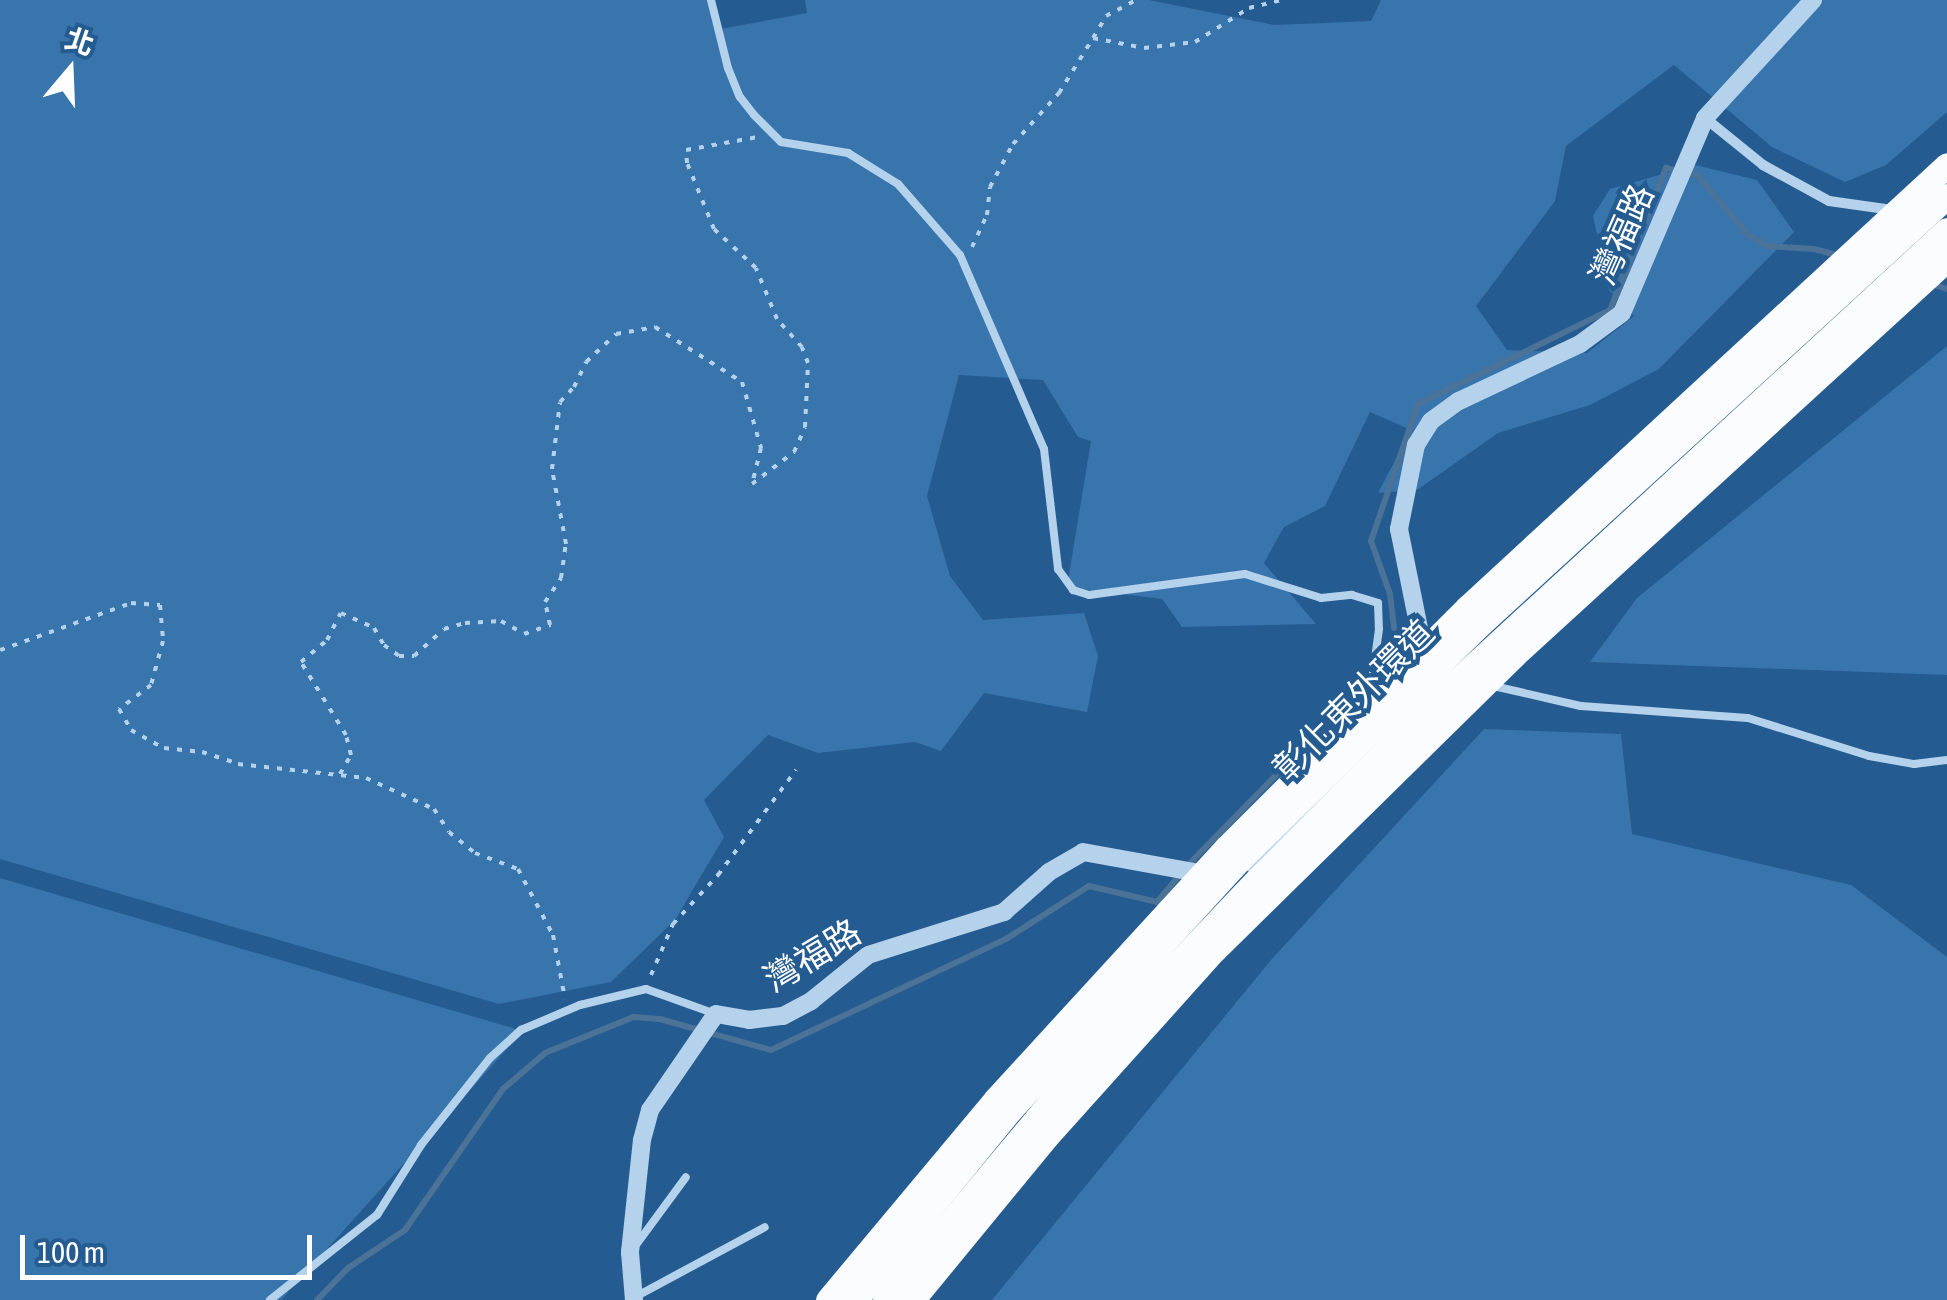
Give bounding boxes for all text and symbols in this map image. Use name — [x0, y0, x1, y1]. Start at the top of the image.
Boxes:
north arrow — [20, 20, 120, 120]
text: 北 — [61, 22, 98, 61]
street label: 灣福路 — [1580, 177, 1662, 291]
street label: 彰化東外環道 — [1264, 611, 1442, 789]
street label: 灣福路 — [756, 910, 868, 1000]
scale bar — [25, 1215, 318, 1277]
text: 100 m — [37, 1235, 105, 1269]

